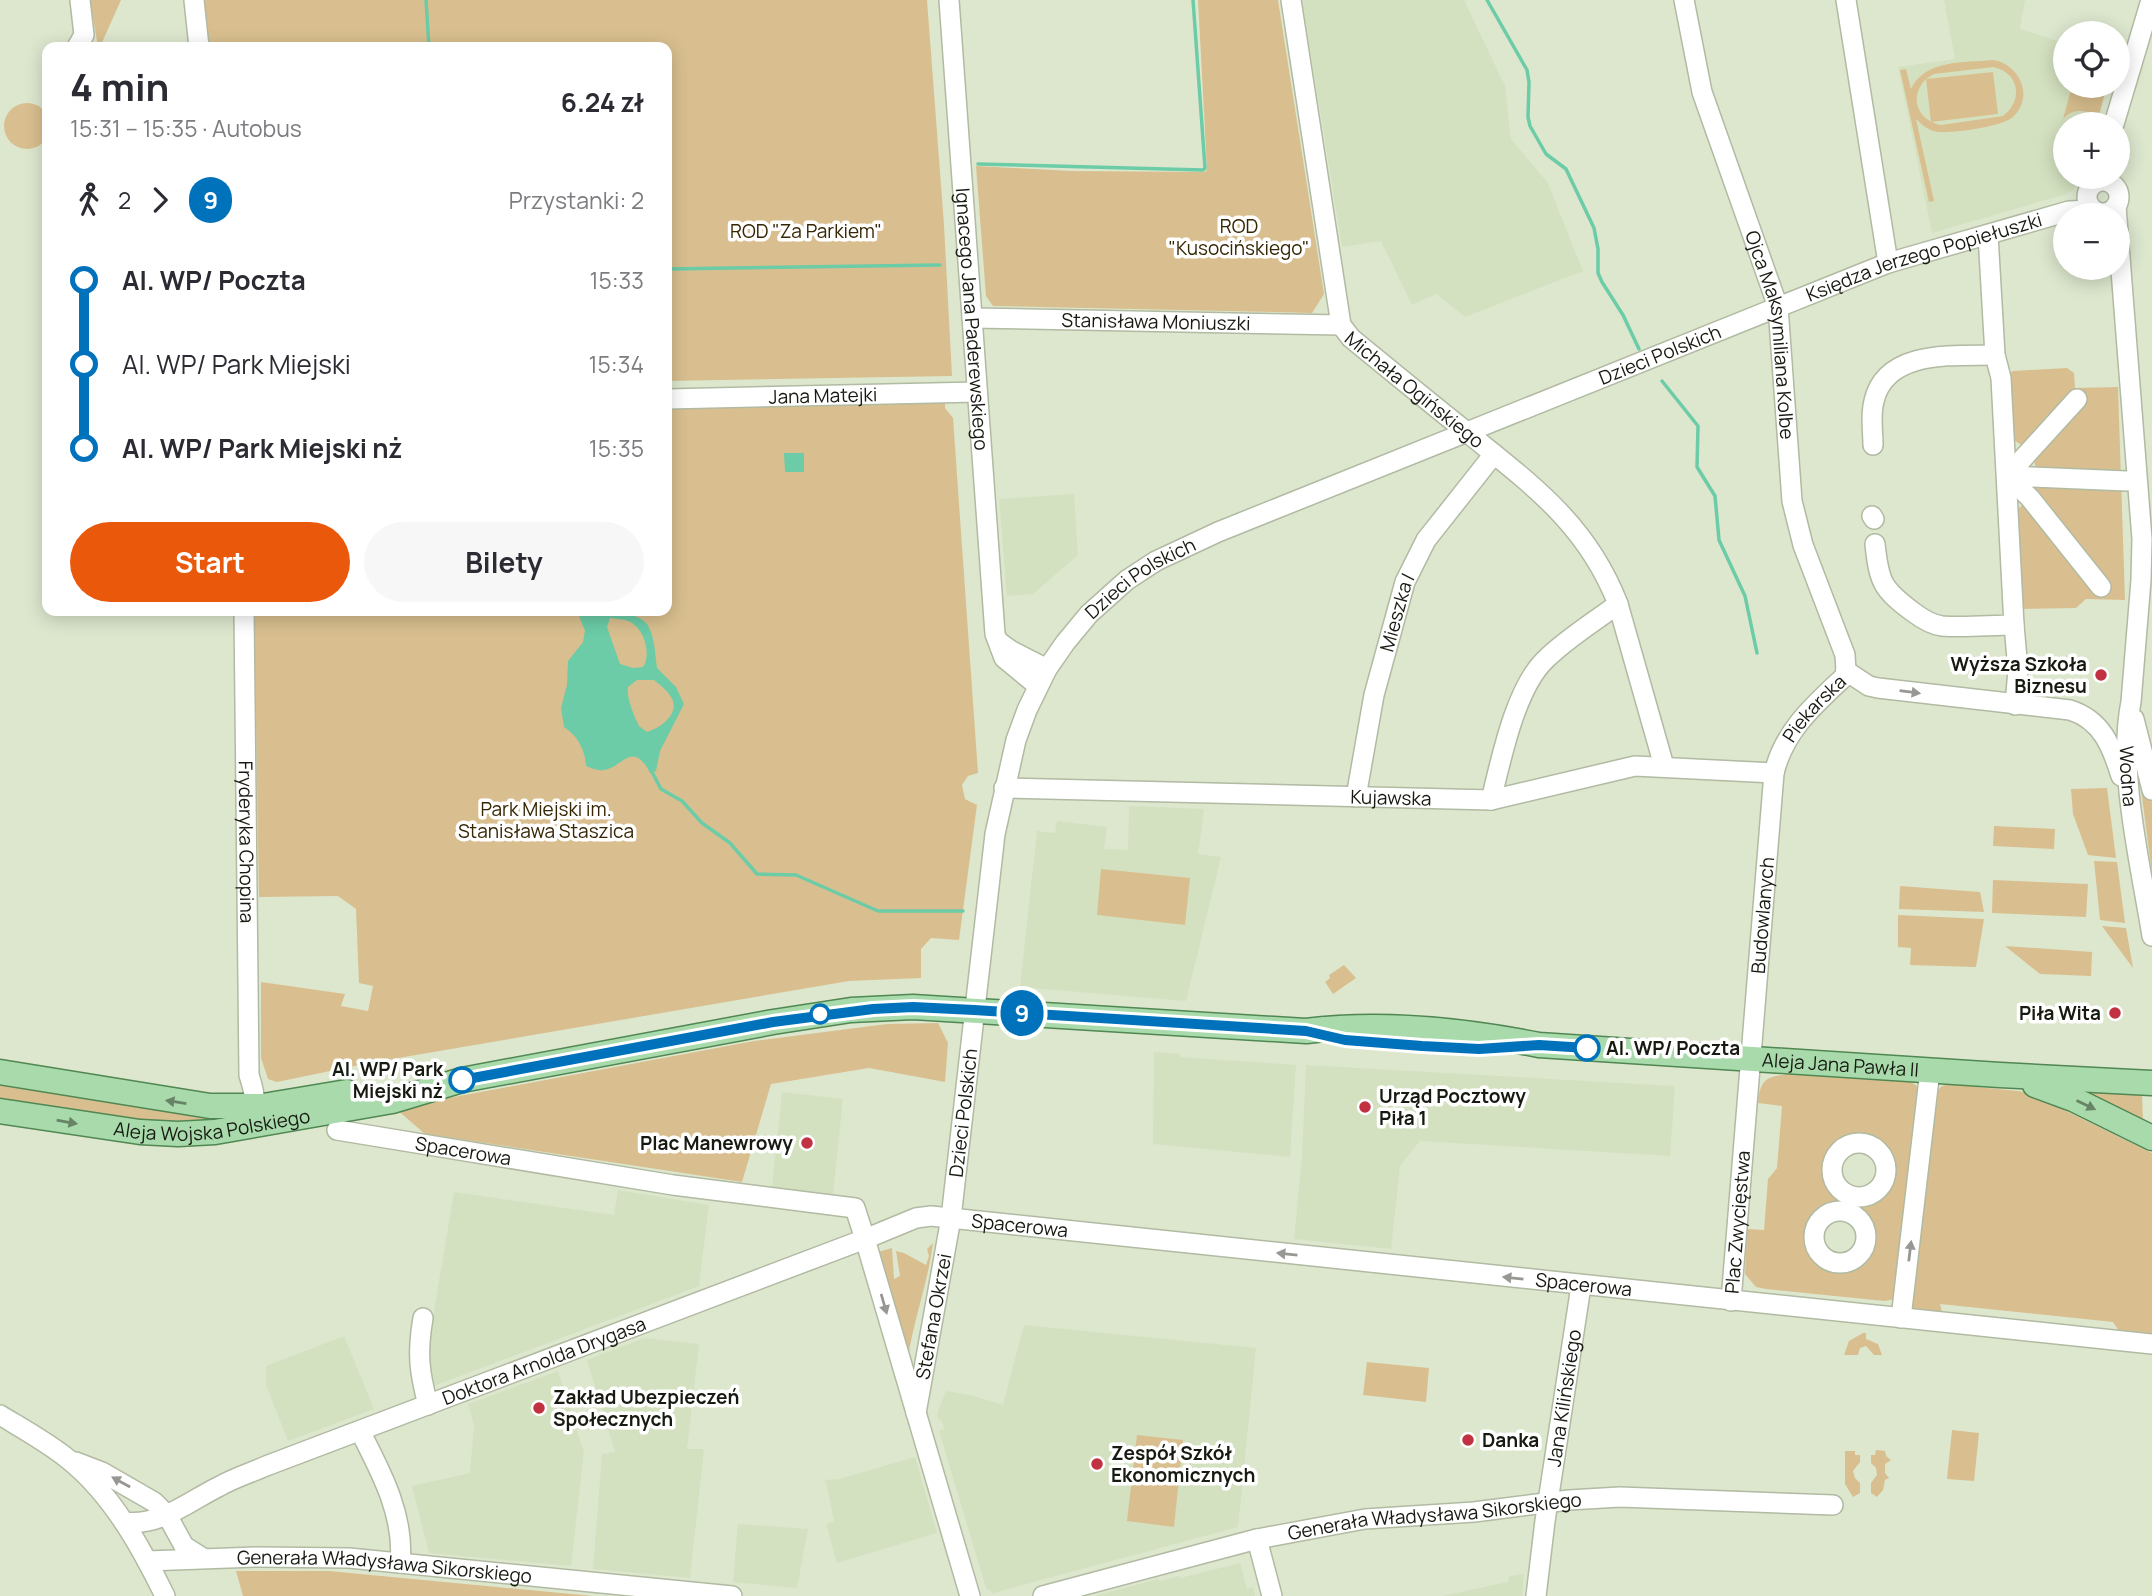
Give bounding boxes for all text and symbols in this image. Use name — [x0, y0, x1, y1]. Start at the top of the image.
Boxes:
map controls — [2053, 21, 2130, 280]
button: locate — [2053, 21, 2130, 98]
text: 4 min — [70, 60, 169, 112]
text: 6.24 zł — [561, 84, 644, 120]
text: 15:31 – 15:35 · Autobus — [70, 112, 302, 144]
button: + — [2053, 112, 2130, 189]
icon: walk — [70, 181, 108, 219]
icon: forward — [141, 181, 179, 219]
text: 9 — [203, 183, 218, 216]
text: 2 — [118, 184, 131, 216]
text: Przystanki: 2 — [509, 184, 644, 216]
street label: Ignacego Jana Paderewskiego — [950, 187, 995, 451]
button: − — [2053, 203, 2130, 280]
street label: Księdza Jerzego Popiełuszki — [1802, 206, 2045, 308]
park label: ROD "Kusocińskiego" — [1169, 213, 1309, 261]
park label: ROD "Za Parkiem" — [730, 218, 882, 244]
street label: Ojca Maksymiliana Kolbe — [1739, 227, 1801, 440]
text: Al. WP/ Poczta — [122, 262, 306, 298]
text: 15:33 — [589, 264, 644, 296]
street label: Stanisława Moniuszki — [1061, 307, 1251, 336]
street label: Dzieci Polskich — [1595, 318, 1725, 391]
street label: Michała Ogińskiego — [1339, 325, 1490, 454]
text: Al. WP/ Park Miejski — [122, 346, 351, 382]
text: 15:34 — [589, 348, 644, 380]
street label: Jana Matejki — [768, 381, 878, 410]
text: Al. WP/ Park Miejski nż — [122, 430, 402, 466]
text: 15:35 — [589, 432, 644, 464]
button: Start — [70, 522, 350, 602]
button: Bilety — [364, 522, 644, 602]
street label: Dzieci Polskich — [1079, 531, 1200, 625]
street label: Mieszka I — [1374, 569, 1420, 655]
place label: Wyższa Szkoła Biznesu — [1951, 651, 2087, 699]
marker: Wyższa Szkoła Biznesu — [2093, 667, 2109, 683]
street label: Piekarska — [1776, 669, 1852, 747]
one-way arrow — [1899, 686, 1921, 697]
street label: Wodna — [2114, 746, 2144, 808]
street label: Fryderyka Chopina — [233, 761, 260, 923]
street label: Kujawska — [1350, 784, 1432, 812]
park label: Park Miejski im. Stanisława Staszica — [458, 796, 634, 844]
street label: Budowlanych — [1745, 856, 1780, 975]
line badge: 9 — [999, 990, 1045, 1036]
text: 9 — [1015, 996, 1029, 1029]
place label: Piła Wita — [2019, 1000, 2101, 1026]
unlabelled marker — [810, 1004, 830, 1024]
marker: Piła Wita — [2107, 1005, 2123, 1021]
marker: Al. WP/ Poczta — [1574, 1035, 1600, 1061]
place label: Al. WP/ Poczta — [1606, 1035, 1740, 1061]
street label: Dzieci Polskich — [943, 1047, 983, 1179]
street label: Aleja Jana Pawła II — [1761, 1047, 1920, 1083]
place label: Al. WP/ Park Miejski nż — [332, 1056, 444, 1104]
marker: Al. WP/ Park Miejski nż — [449, 1067, 475, 1093]
place label: Urząd Pocztowy Piła 1 — [1379, 1083, 1526, 1131]
one-way arrow — [164, 1096, 186, 1107]
marker: Urząd Pocztowy Piła 1 — [1357, 1099, 1373, 1115]
one-way arrow — [2076, 1099, 2096, 1110]
street label: Aleja Wojska Polskiego — [112, 1103, 312, 1147]
one-way arrow — [56, 1117, 78, 1128]
street label: Spacerowa — [413, 1130, 513, 1171]
place label: Plac Manewrowy — [640, 1130, 793, 1156]
marker: Plac Manewrowy — [799, 1135, 815, 1151]
street label: Plac Zwycięstwa — [1719, 1150, 1756, 1295]
street label: Spacerowa — [970, 1207, 1069, 1243]
one-way arrow — [1904, 1239, 1915, 1261]
one-way arrow — [1275, 1248, 1297, 1259]
street label: Stefana Okrzei — [909, 1251, 957, 1382]
street label: Spacerowa — [1534, 1266, 1633, 1302]
one-way arrow — [1502, 1273, 1524, 1284]
one-way arrow — [879, 1294, 889, 1315]
street label: Doktora Arnolda Drygasa — [439, 1310, 650, 1411]
street label: Jana Kilińskiego — [1541, 1328, 1587, 1468]
place label: Zakład Ubezpieczeń Społecznych — [553, 1384, 739, 1432]
marker: Zakład Ubezpieczeń Społecznych — [531, 1400, 547, 1416]
place label: Danka — [1482, 1427, 1539, 1453]
marker: Danka — [1460, 1432, 1476, 1448]
place label: Zespół Szkół Ekonomicznych — [1111, 1440, 1255, 1488]
marker: Zespół Szkół Ekonomicznych — [1089, 1456, 1105, 1472]
one-way arrow — [111, 1476, 130, 1488]
street label: Generała Władysława Sikorskiego — [1286, 1486, 1582, 1546]
street label: Generała Władysława Sikorskiego — [236, 1544, 533, 1589]

